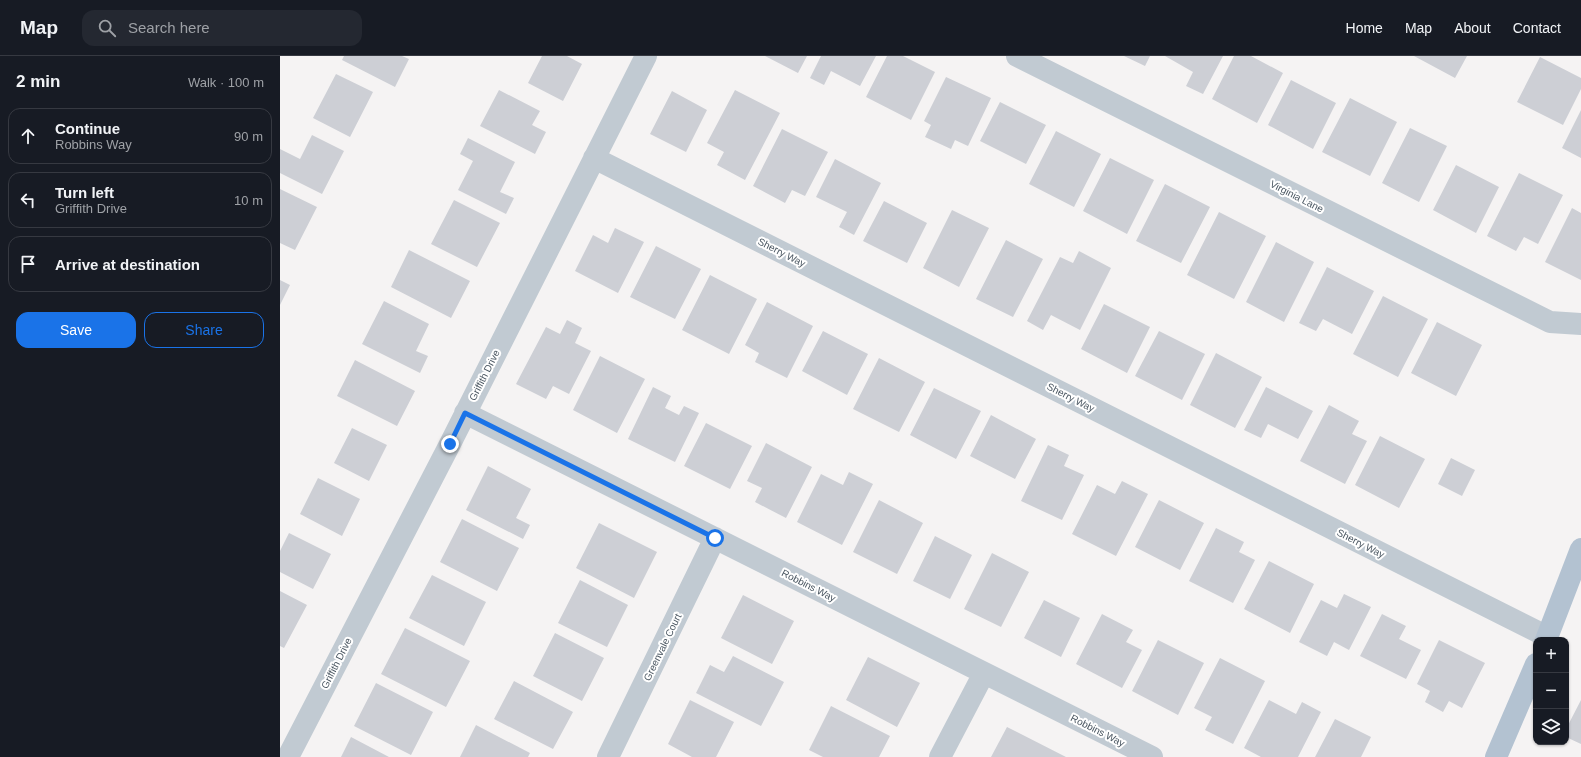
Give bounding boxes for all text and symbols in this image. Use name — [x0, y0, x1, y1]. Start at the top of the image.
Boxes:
search box — [82, 10, 362, 46]
text: Map — [20, 17, 58, 38]
icon: search — [96, 17, 118, 39]
text: Search here — [128, 19, 210, 36]
text: Home — [1346, 20, 1383, 36]
text: Map — [1405, 20, 1432, 36]
text: About — [1454, 20, 1491, 36]
text: Contact — [1513, 20, 1561, 36]
text: 2 min — [16, 72, 60, 91]
text: Walk · 100 m — [188, 75, 264, 90]
text: Continue — [55, 120, 120, 137]
icon: ahead — [17, 125, 39, 147]
text: 90 m — [234, 129, 263, 144]
text: Robbins Way — [55, 137, 132, 152]
street label: Virginia Lane — [1268, 178, 1326, 215]
text: Turn left — [55, 184, 114, 201]
icon: left — [17, 189, 39, 211]
text: 10 m — [234, 193, 263, 208]
text: Griffith Drive — [55, 201, 127, 216]
street label: Sherry Way — [756, 236, 807, 269]
icon: arrive — [17, 253, 39, 275]
text: Arrive at destination — [55, 256, 200, 273]
button: Save — [16, 312, 136, 348]
button: Share — [144, 312, 264, 348]
street label: Griffith Drive — [467, 348, 502, 402]
street label: Sherry Way — [1045, 381, 1096, 414]
route end — [441, 435, 459, 453]
street label: Sherry Way — [1335, 527, 1386, 560]
route start — [706, 529, 724, 547]
street label: Robbins Way — [780, 567, 838, 604]
street label: Greenvale Court — [641, 612, 684, 683]
street label: Griffith Drive — [319, 636, 354, 690]
map controls — [1533, 637, 1569, 745]
button: + — [1533, 637, 1569, 673]
button: − — [1533, 673, 1569, 709]
button: layers — [1533, 709, 1569, 745]
street label: Robbins Way — [1069, 712, 1127, 749]

